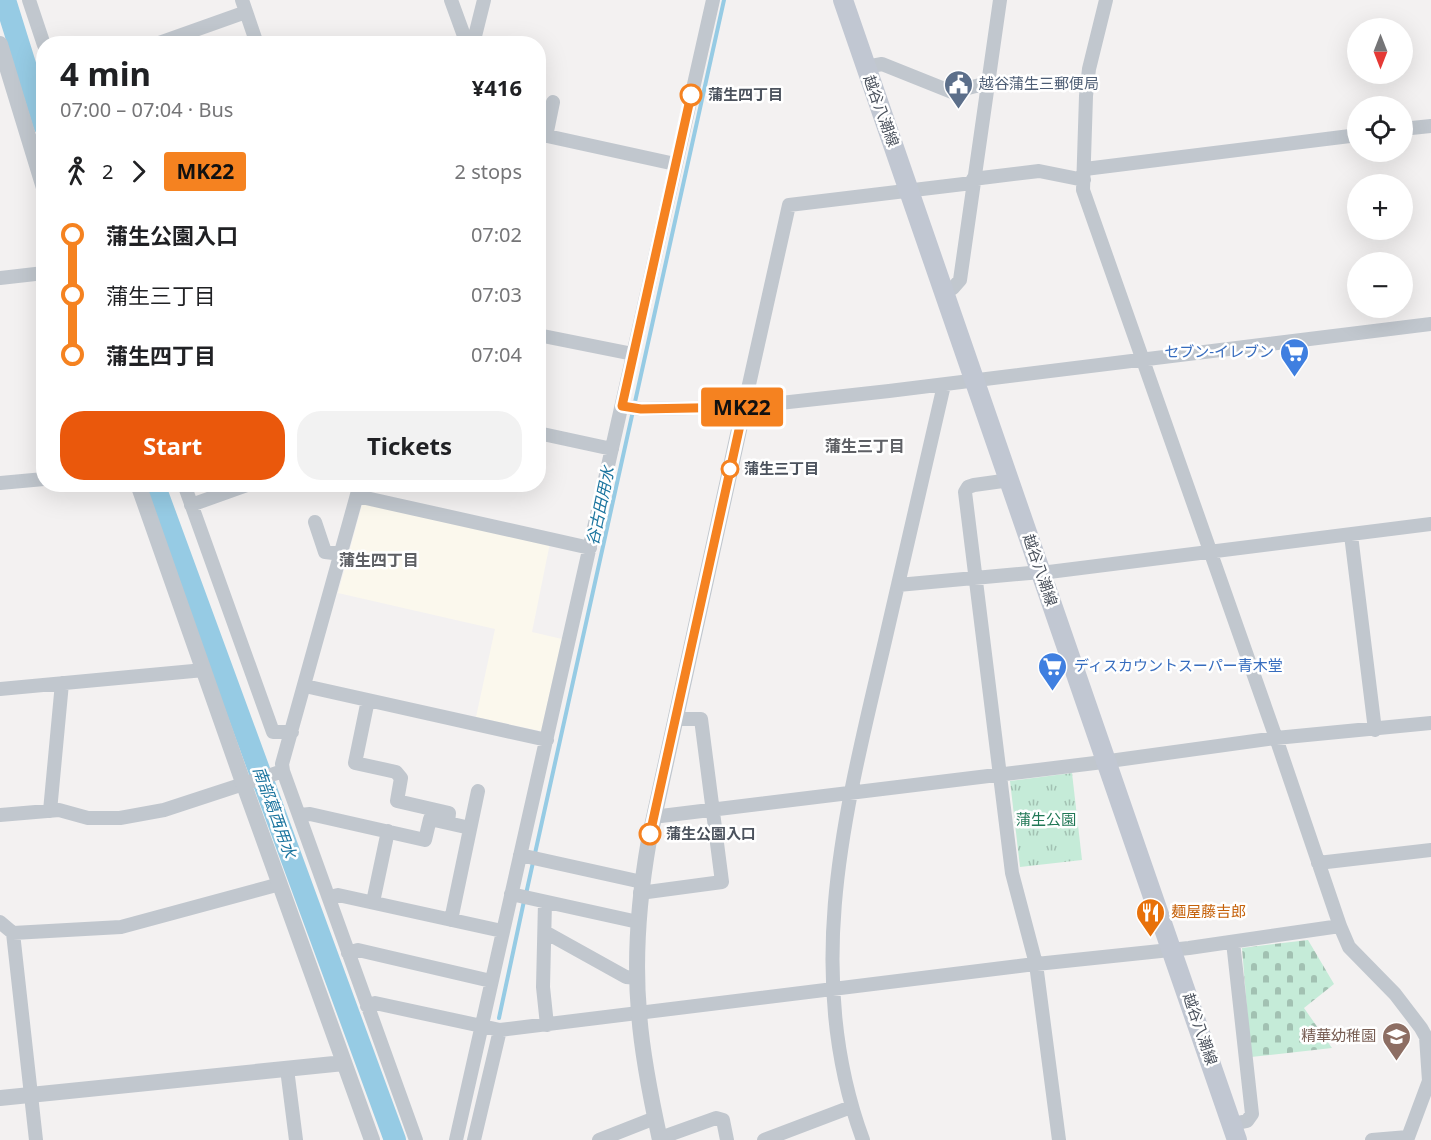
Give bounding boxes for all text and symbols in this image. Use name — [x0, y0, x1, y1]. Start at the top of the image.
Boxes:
north arrow — [1347, 18, 1413, 84]
map controls — [1347, 18, 1413, 318]
text: 4 min — [60, 51, 151, 96]
public building icon: 越谷蒲生三郵便局 — [942, 68, 974, 110]
street label: 越谷八潮線 — [859, 71, 904, 149]
text: ¥416 — [472, 72, 522, 102]
place label: 越谷蒲生三郵便局 — [978, 73, 1099, 93]
marker: 蒲生四丁目 — [680, 84, 702, 106]
place label: 蒲生四丁目 — [708, 84, 783, 104]
text: 07:00 – 07:04 · Bus — [60, 96, 233, 123]
button: locate — [1347, 96, 1413, 162]
icon: walk — [60, 155, 93, 188]
icon: forward — [122, 155, 155, 188]
text: MK22 — [176, 157, 234, 185]
text: 2 — [102, 158, 113, 185]
text: 2 stops — [455, 158, 522, 185]
button: + — [1347, 174, 1413, 240]
text: 蒲生公園入口 — [106, 220, 238, 250]
text: 07:02 — [471, 221, 522, 248]
button: − — [1347, 252, 1413, 318]
text: 蒲生三丁目 — [106, 280, 216, 310]
text: 07:03 — [471, 281, 522, 308]
supermarket icon: セブン-イレブン — [1279, 336, 1311, 378]
text: 蒲生四丁目 — [106, 340, 216, 370]
text: 07:04 — [471, 341, 522, 368]
place label: セブン-イレブン — [1164, 341, 1274, 361]
line badge: MK22 — [700, 388, 784, 426]
text: MK22 — [713, 393, 771, 421]
button: Start — [60, 411, 285, 480]
button: Tickets — [297, 411, 522, 480]
district label: 蒲生三丁目 — [825, 435, 905, 457]
place label: 蒲生三丁目 — [744, 458, 819, 478]
marker: 蒲生三丁目 — [721, 460, 739, 478]
water label: 谷古田用水 — [581, 463, 619, 547]
street label: 越谷八潮線 — [1019, 530, 1063, 608]
district label: 蒲生四丁目 — [339, 549, 419, 571]
supermarket icon: ディスカウントスーパー青木堂 — [1037, 650, 1069, 692]
place label: ディスカウントスーパー青木堂 — [1074, 655, 1283, 675]
water label: 南部葛西用水 — [248, 763, 302, 863]
park label: 蒲生公園 — [1016, 809, 1076, 829]
marker: 蒲生公園入口 — [639, 823, 661, 845]
place label: 蒲生公園入口 — [666, 823, 756, 843]
restaurant icon: 麺屋藤吉郎 — [1134, 896, 1166, 938]
place label: 麺屋藤吉郎 — [1171, 901, 1246, 921]
street label: 越谷八潮線 — [1179, 989, 1223, 1067]
school or university icon: 精華幼稚園 — [1381, 1020, 1413, 1062]
place label: 精華幼稚園 — [1301, 1025, 1376, 1045]

